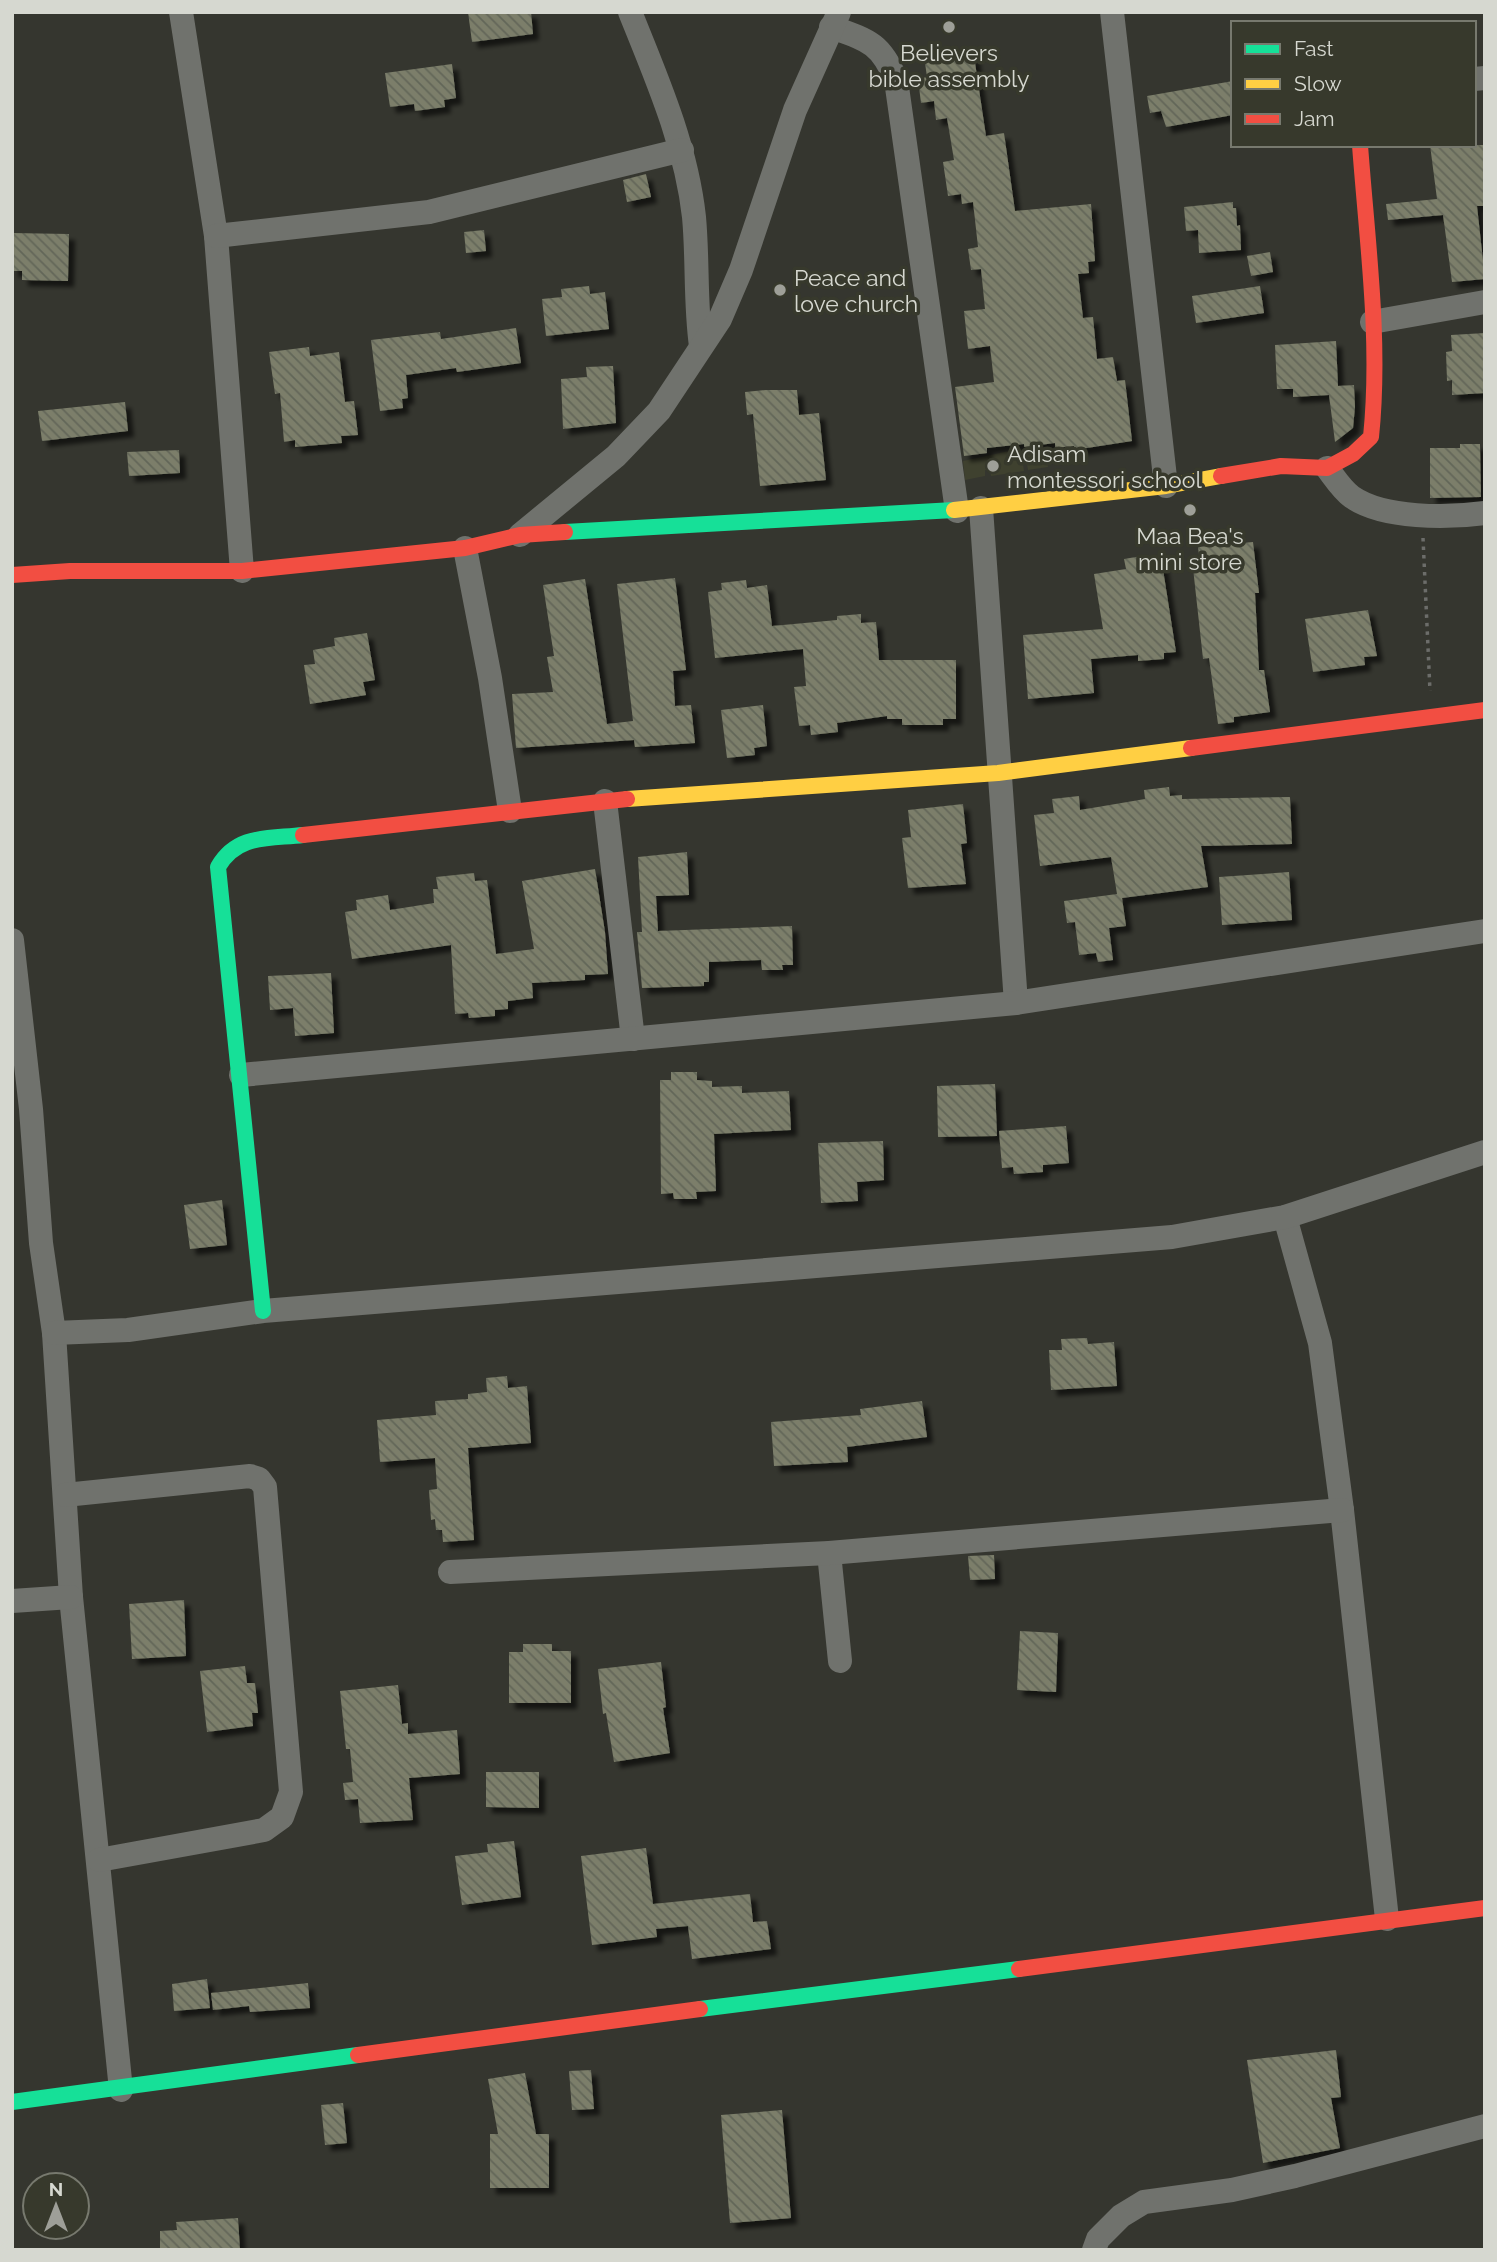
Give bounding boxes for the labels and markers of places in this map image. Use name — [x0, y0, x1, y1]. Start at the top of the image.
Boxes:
marker: Believers bible assembly — [941, 19, 957, 35]
place label: Believers bible assembly — [869, 39, 1029, 92]
place label: Peace and love church — [794, 264, 918, 317]
marker: Peace and love church — [772, 282, 788, 298]
place label: Adisam montessori school — [1007, 440, 1202, 493]
marker: Adisam montessori school — [985, 458, 1001, 474]
marker: Maa Bea's mini store — [1182, 502, 1198, 518]
place label: Maa Bea's mini store — [1136, 522, 1244, 575]

